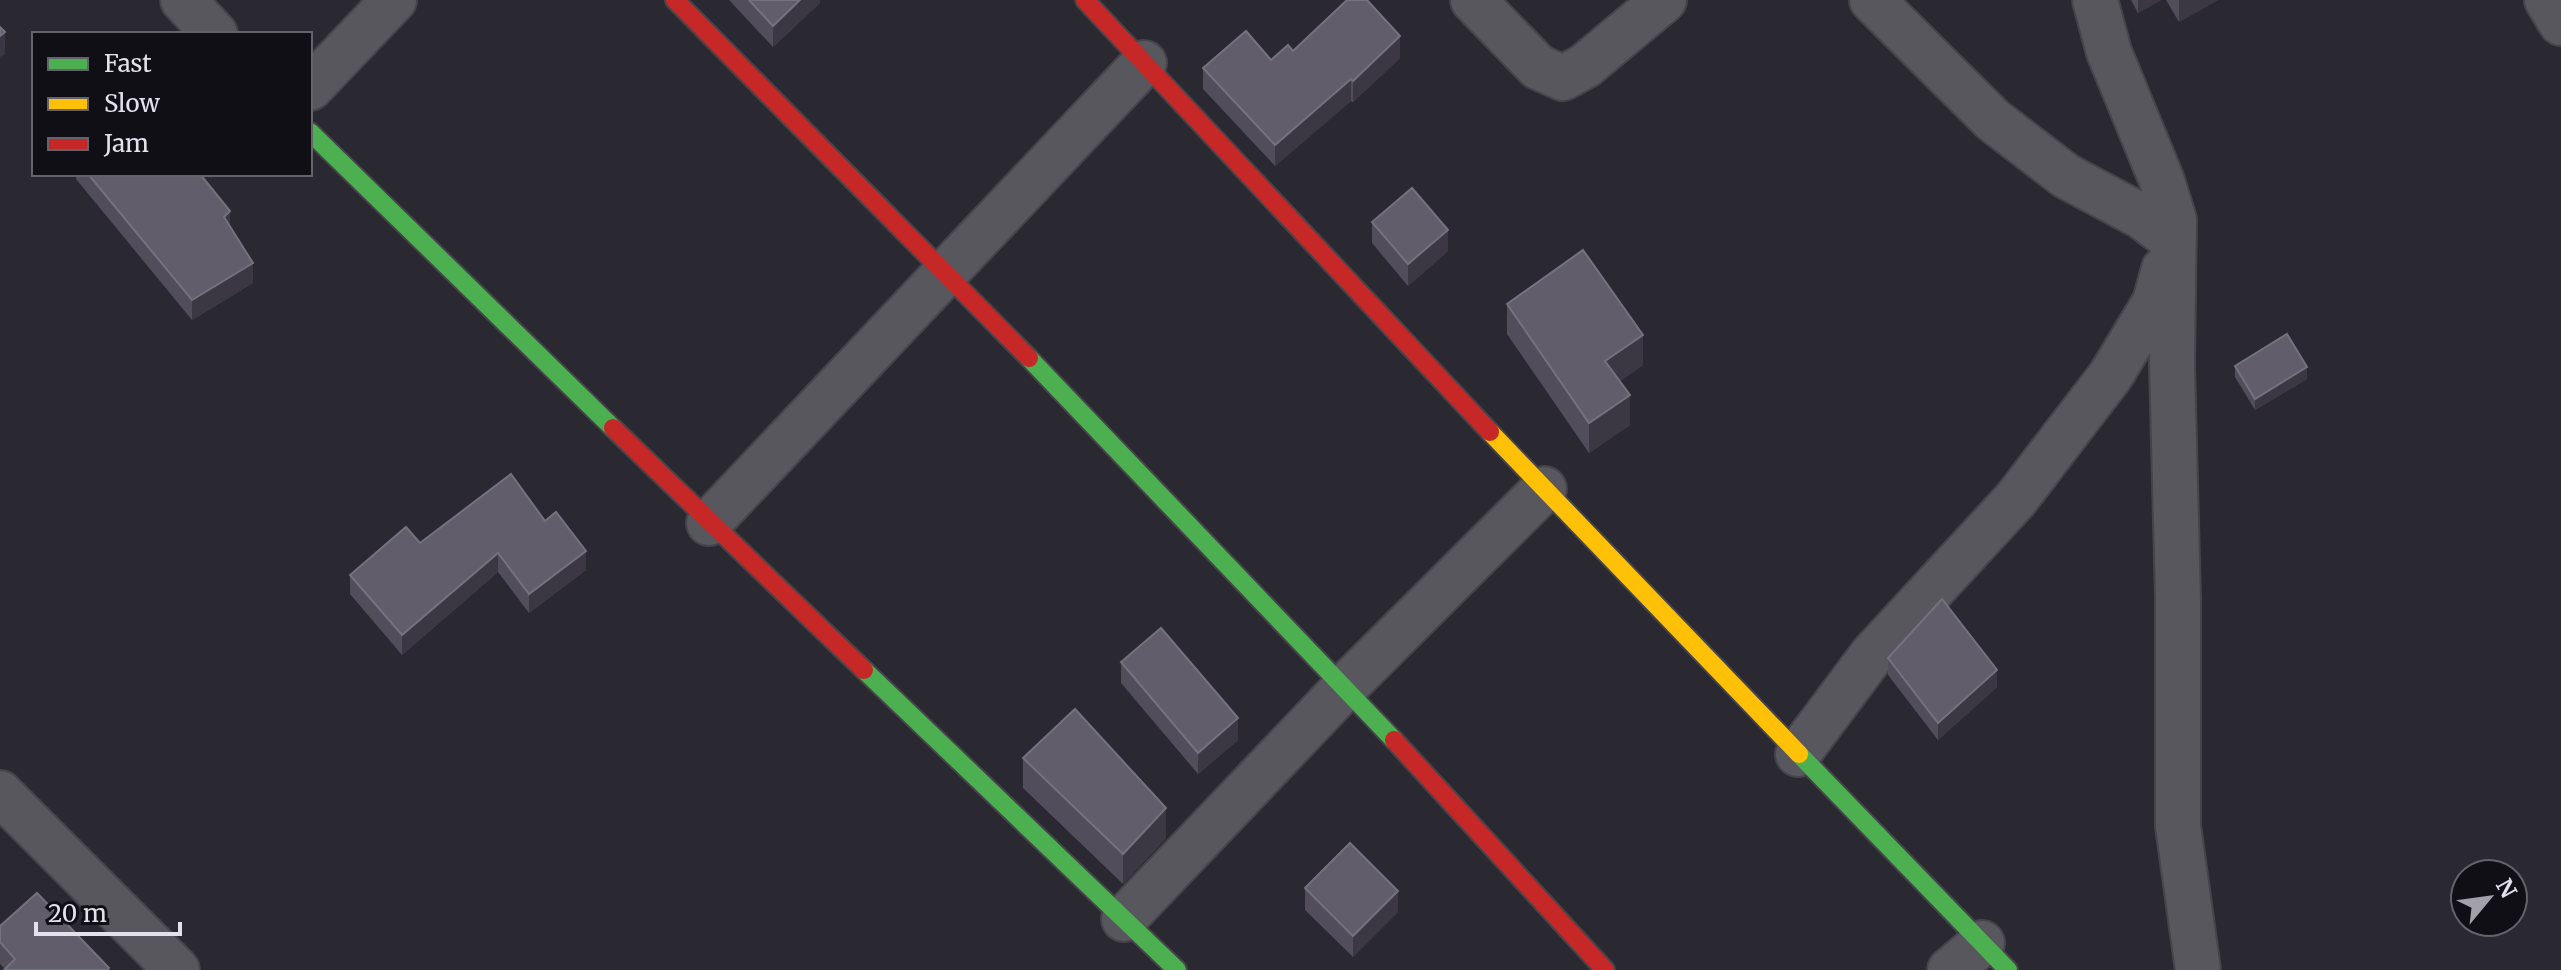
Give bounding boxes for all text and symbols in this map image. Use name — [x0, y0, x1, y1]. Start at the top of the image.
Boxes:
legend — [32, 32, 312, 176]
text: Fast — [104, 48, 152, 79]
text: Slow — [104, 88, 160, 119]
text: Jam — [103, 128, 149, 159]
north arrow — [2449, 858, 2529, 938]
text: N — [2490, 874, 2523, 903]
scale bar — [36, 886, 180, 936]
text: 20 m — [48, 898, 107, 929]

